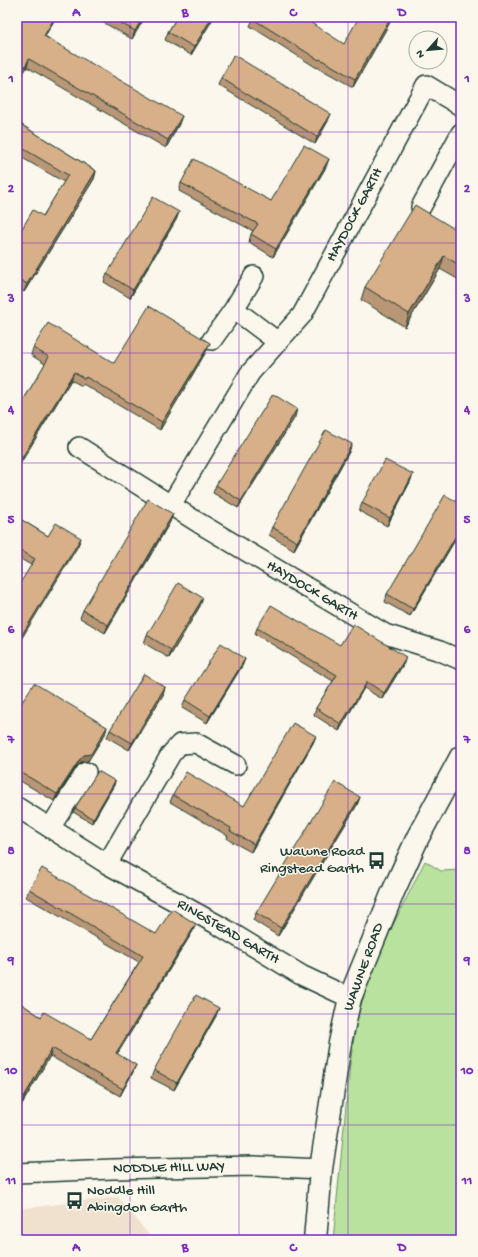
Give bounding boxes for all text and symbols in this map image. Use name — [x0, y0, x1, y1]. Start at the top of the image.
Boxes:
text: A — [71, 6, 81, 21]
text: B — [181, 6, 190, 21]
text: C — [288, 6, 298, 21]
text: D — [397, 6, 407, 21]
north arrow — [408, 30, 448, 70]
text: N — [414, 48, 428, 60]
text: 1 — [7, 72, 14, 87]
text: 1 — [463, 72, 470, 87]
street label: HAYDOCK GARTH — [323, 165, 387, 265]
text: 2 — [8, 182, 15, 197]
text: 2 — [464, 182, 471, 197]
text: 3 — [7, 292, 15, 307]
text: 3 — [463, 292, 471, 307]
text: 4 — [7, 403, 15, 418]
text: 4 — [463, 403, 471, 418]
text: 5 — [8, 513, 15, 528]
text: 5 — [464, 513, 471, 528]
street label: HAYDOCK GARTH — [263, 557, 361, 626]
text: 6 — [8, 623, 15, 638]
text: 6 — [464, 623, 471, 638]
text: 7 — [7, 733, 16, 748]
text: 7 — [463, 733, 472, 748]
place label: Wawne Road Ringstead Garth — [260, 843, 365, 878]
text: 8 — [7, 844, 15, 859]
text: 8 — [463, 844, 471, 859]
bus stop icon: Wawne Road Ringstead Garth — [367, 851, 387, 871]
street label: RINGSTEAD GARTH — [173, 895, 283, 969]
street label: WAWNE ROAD — [340, 920, 388, 1014]
text: 9 — [7, 954, 15, 969]
text: 9 — [463, 954, 471, 969]
text: 10 — [4, 1064, 18, 1079]
text: 10 — [460, 1064, 474, 1079]
street label: NODDLE HILL WAY — [113, 1158, 225, 1178]
text: 11 — [5, 1174, 16, 1189]
text: 11 — [461, 1174, 472, 1189]
place label: Noddle Hill Abingdon Garth — [87, 1182, 187, 1217]
bus stop icon: Noddle Hill Abingdon Garth — [64, 1190, 84, 1210]
text: A — [71, 1241, 81, 1256]
text: B — [181, 1241, 190, 1256]
text: C — [288, 1241, 298, 1256]
text: D — [397, 1241, 407, 1256]

